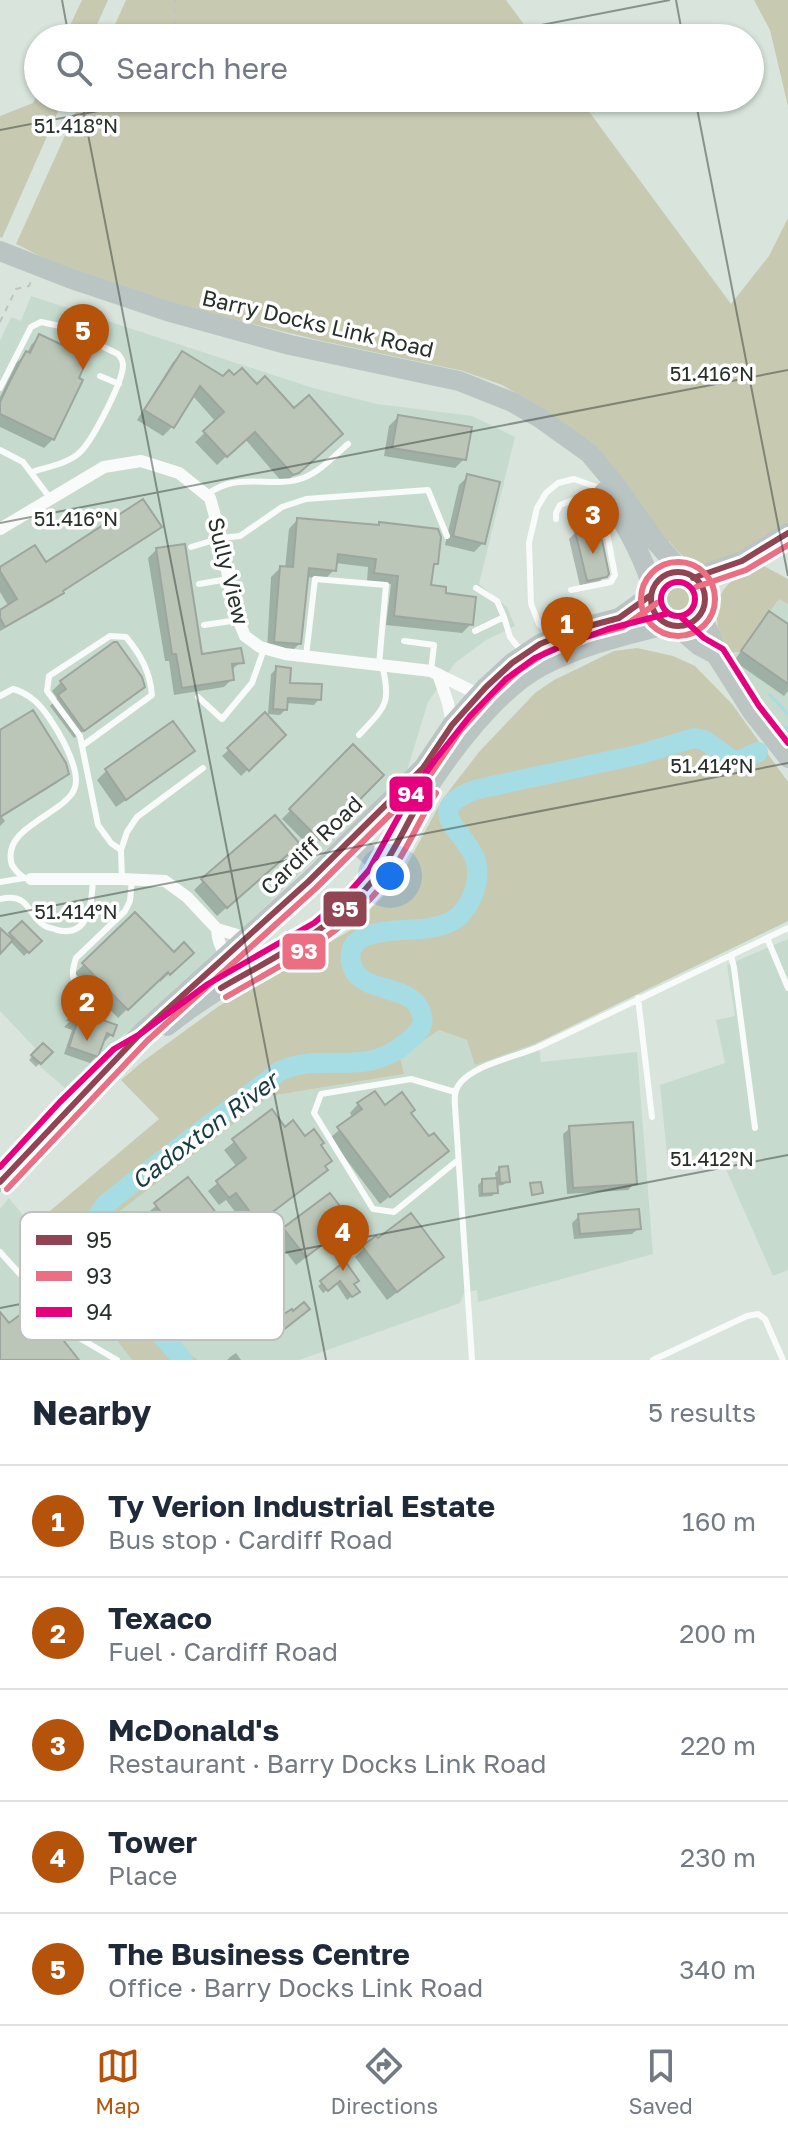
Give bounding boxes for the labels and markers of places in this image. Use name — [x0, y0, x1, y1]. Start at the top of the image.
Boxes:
pin: 5 — [57, 304, 109, 370]
pin: 3 — [567, 488, 619, 554]
pin: 1 — [541, 597, 593, 663]
pin: 2 — [61, 975, 113, 1041]
pin: 4 — [317, 1205, 369, 1271]

